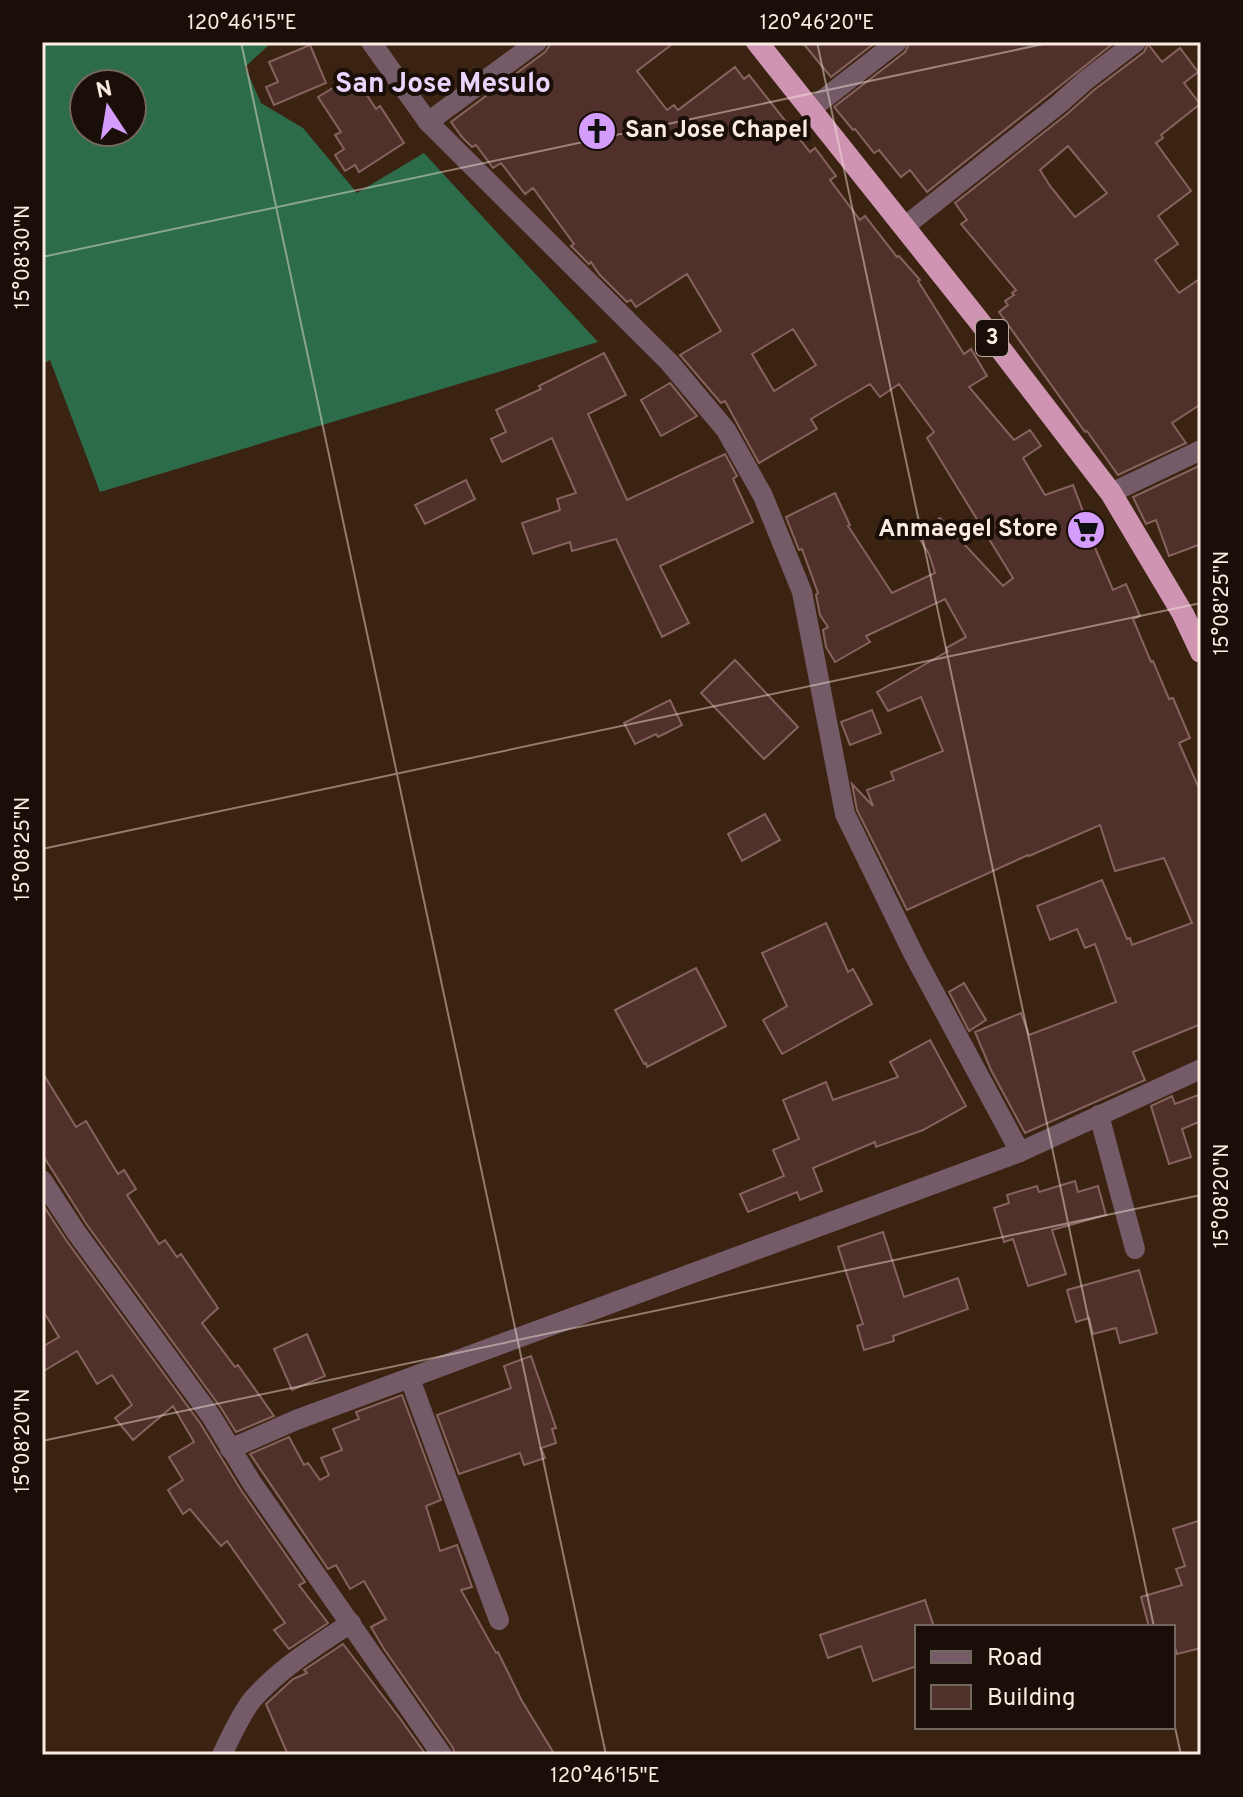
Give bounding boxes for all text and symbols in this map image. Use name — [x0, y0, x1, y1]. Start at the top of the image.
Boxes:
text: 120°46'15"E — [187, 11, 297, 37]
text: 120°46'20"E — [760, 11, 874, 37]
district label: San Jose Mesulo — [335, 67, 551, 103]
north arrow — [68, 68, 148, 148]
text: N — [94, 76, 115, 106]
church icon: San Jose Chapel — [576, 110, 618, 152]
place label: San Jose Chapel — [625, 116, 809, 146]
text: 15°08'30"N — [11, 205, 37, 309]
road number: 3 — [976, 320, 1008, 356]
supermarket icon: Anmaegel Store — [1065, 509, 1107, 551]
place label: Anmaegel Store — [878, 515, 1058, 545]
text: 15°08'25"N — [1210, 551, 1236, 655]
text: 15°08'25"N — [11, 797, 37, 901]
text: 15°08'20"N — [1210, 1144, 1236, 1248]
text: 15°08'20"N — [11, 1389, 37, 1493]
legend — [915, 1625, 1175, 1729]
text: Road — [987, 1644, 1043, 1674]
text: Building — [987, 1684, 1076, 1714]
text: 120°46'15"E — [550, 1764, 660, 1790]

